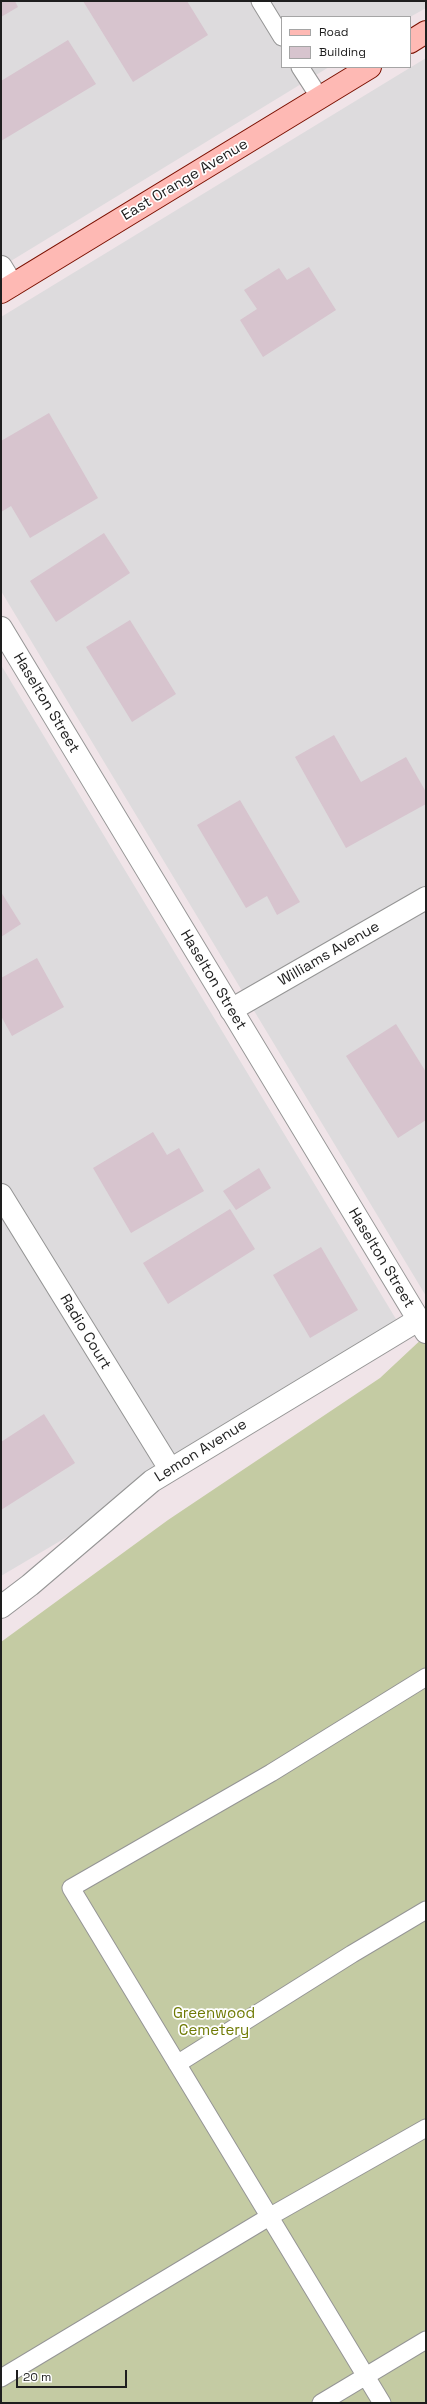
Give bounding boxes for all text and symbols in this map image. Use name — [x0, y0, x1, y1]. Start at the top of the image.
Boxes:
legend — [281, 16, 411, 68]
text: Road — [319, 24, 348, 40]
text: Building — [319, 44, 366, 60]
street label: East Orange Avenue — [119, 135, 251, 225]
street label: Haselton Street — [9, 650, 83, 756]
street label: Williams Avenue — [275, 918, 383, 990]
street label: Haselton Street — [176, 927, 250, 1033]
street label: Haselton Street — [344, 1205, 418, 1311]
street label: Radio Court — [55, 1291, 115, 1373]
street label: Lemon Avenue — [152, 1415, 250, 1487]
park label: Greenwood Cemetery — [173, 2005, 255, 2040]
scale bar — [18, 2362, 129, 2388]
text: 20 m — [23, 2369, 51, 2385]

